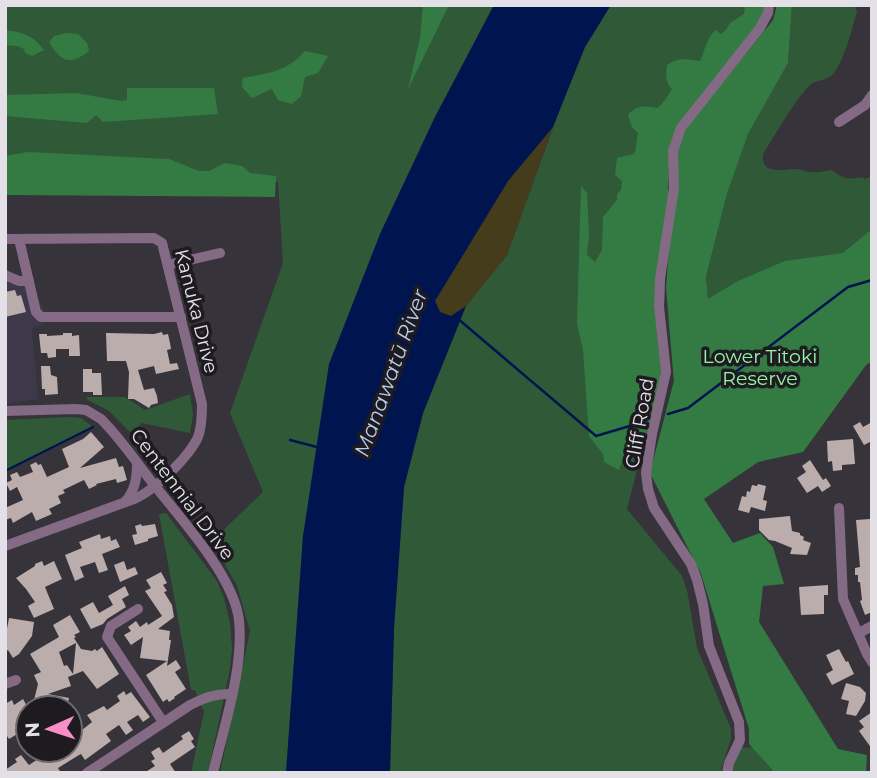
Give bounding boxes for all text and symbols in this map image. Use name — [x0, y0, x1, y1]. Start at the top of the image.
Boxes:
street label: Kanuka Drive — [170, 247, 223, 376]
water label: Manawatū River — [349, 285, 433, 460]
park label: Lower Titoki Reserve — [703, 345, 817, 390]
street label: Cliff Road — [620, 376, 659, 470]
street label: Centennial Drive — [126, 424, 239, 564]
north arrow — [14, 694, 84, 764]
text: N — [21, 722, 44, 738]

